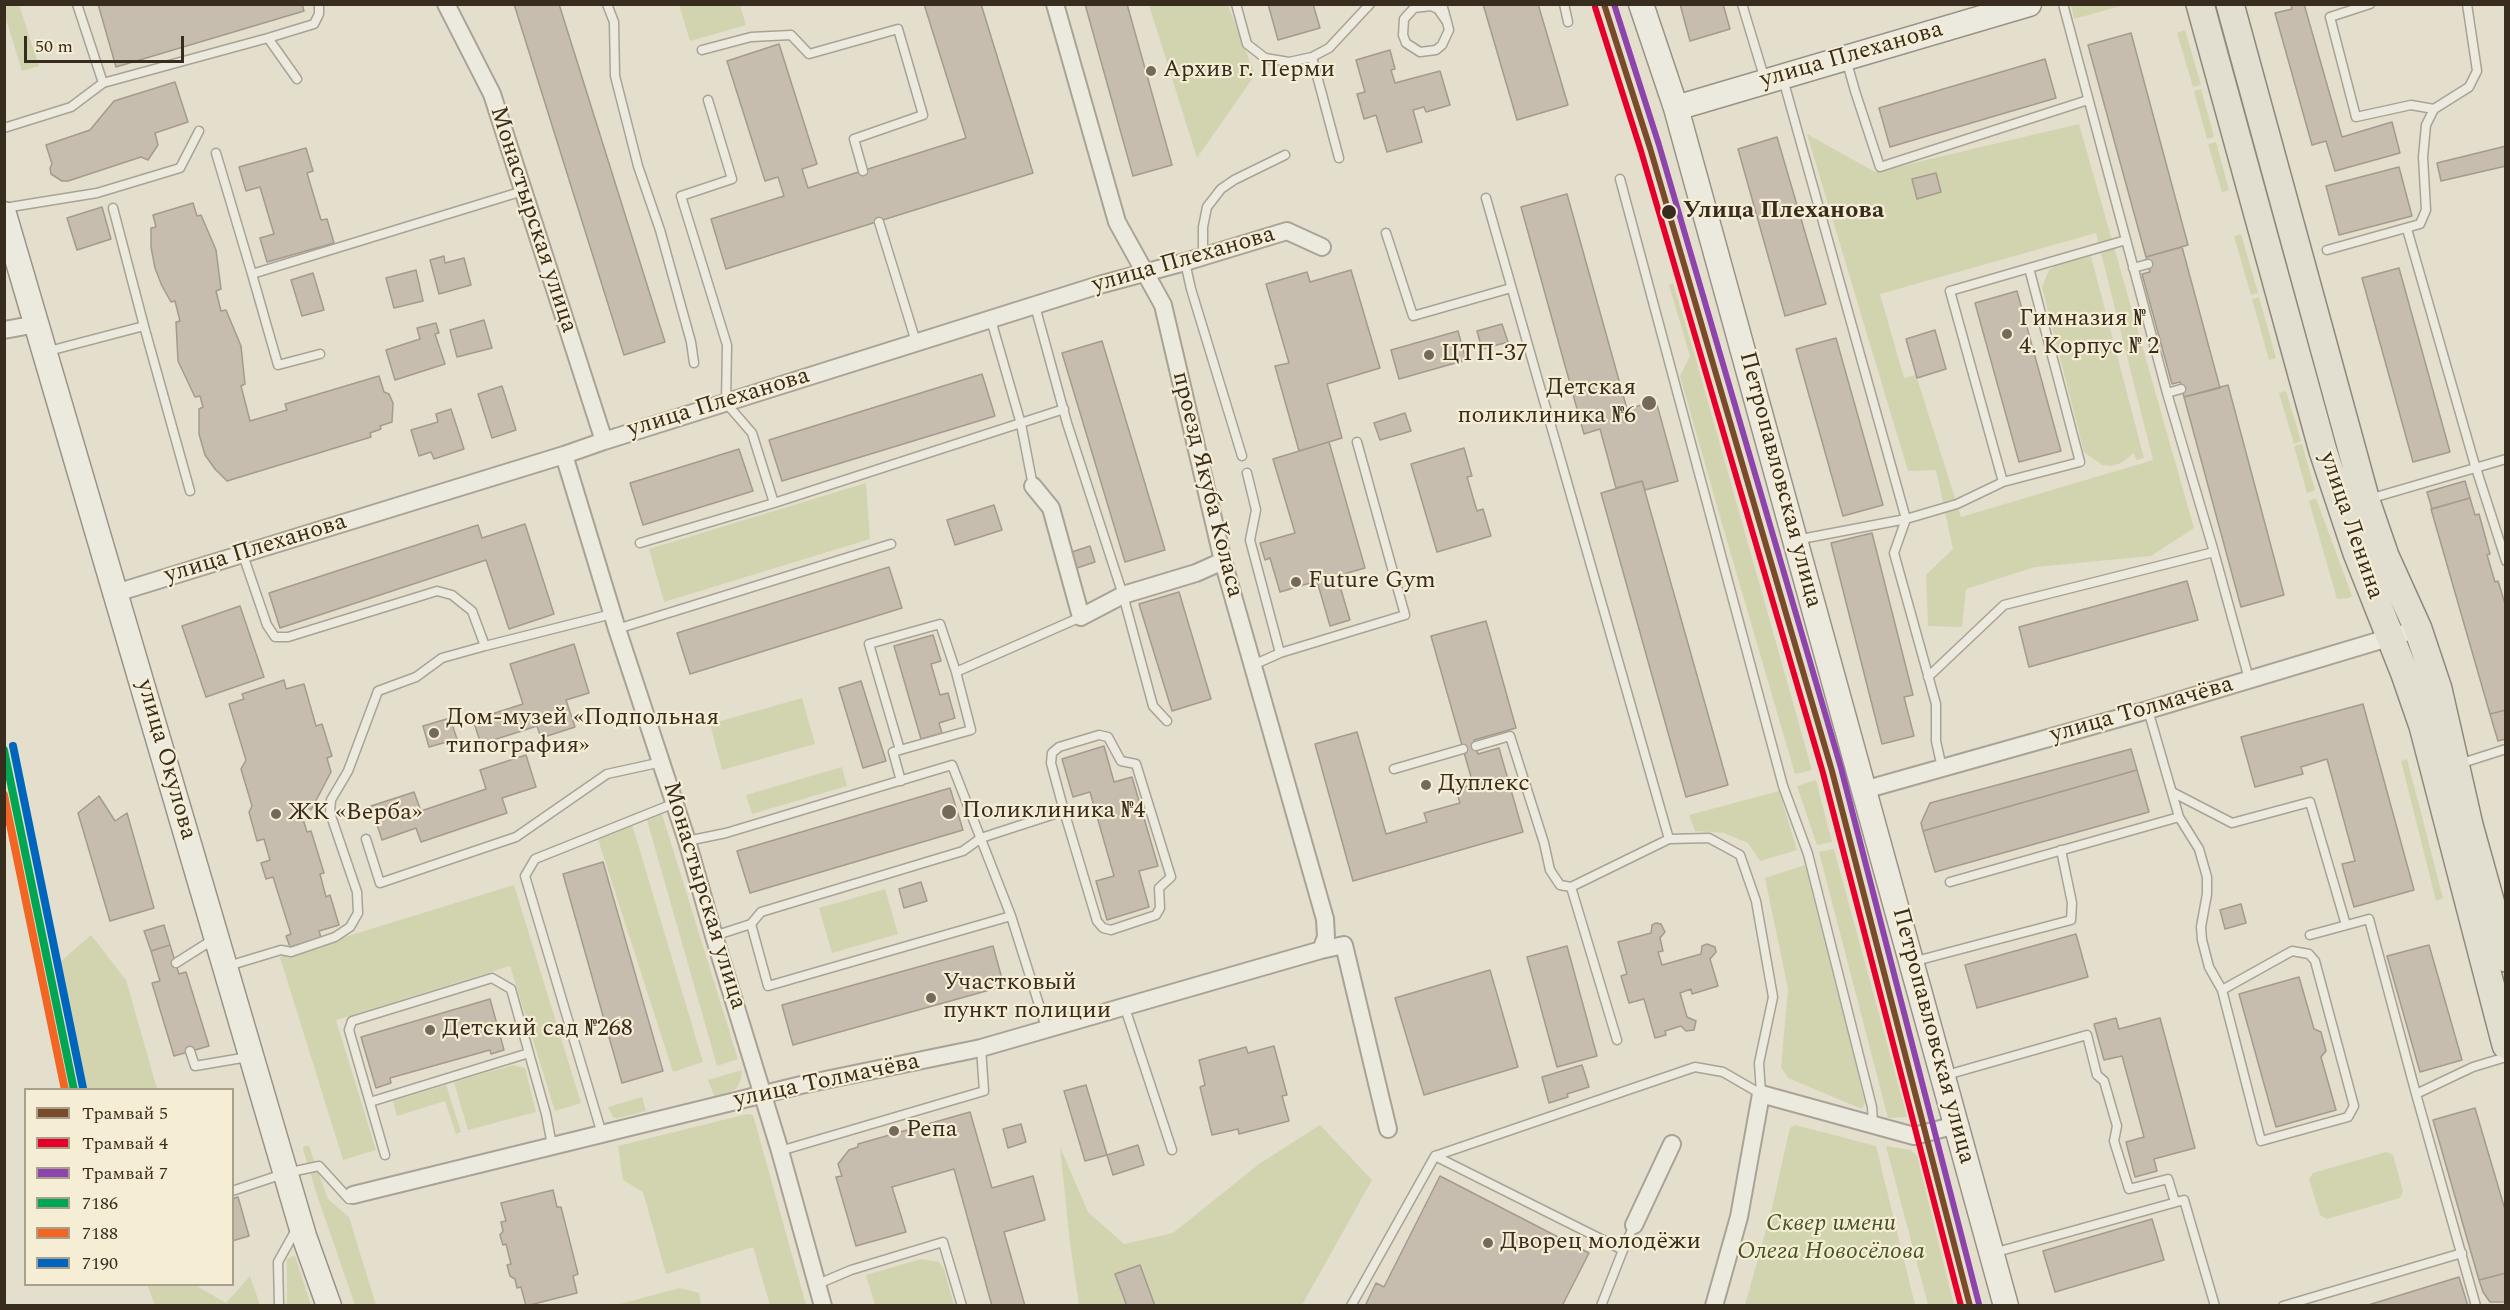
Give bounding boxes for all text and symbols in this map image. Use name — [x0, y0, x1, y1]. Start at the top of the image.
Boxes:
street label: улица Плеханова — [1757, 16, 1947, 96]
scale bar — [27, 24, 188, 62]
text: 50 m — [35, 33, 73, 60]
place label: Архив г. Перми — [1163, 57, 1335, 85]
marker: Архив г. Перми — [1144, 64, 1158, 78]
street label: Монастырская улица — [482, 103, 582, 337]
place label: Улица Плеханова — [1683, 198, 1884, 226]
marker: Улица Плеханова — [1660, 203, 1678, 221]
street label: улица Плеханова — [1089, 221, 1279, 301]
place label: Гимназия № 4. Корпус № 2 — [2019, 306, 2159, 362]
marker: Гимназия № 4. Корпус № 2 — [2000, 327, 2014, 341]
place label: ЦТП-37 — [1441, 341, 1528, 369]
marker: ЦТП-37 — [1422, 348, 1436, 362]
street label: Петропавловская улица — [1731, 349, 1827, 611]
street label: улица Плеханова — [624, 363, 814, 445]
street label: проезд Якуба Коласа — [1164, 369, 1248, 601]
place label: Детская поликлиника №6 — [1458, 375, 1636, 431]
marker: Детская поликлиника №6 — [1640, 394, 1658, 412]
street label: улица Ленина — [2311, 448, 2389, 604]
street label: улица Плеханова — [161, 509, 351, 591]
place label: Future Gym — [1308, 568, 1436, 596]
marker: Future Gym — [1289, 575, 1303, 589]
street label: улица Толмачёва — [2047, 671, 2237, 751]
street label: улица Окулова — [128, 677, 202, 843]
place label: Дом-музей «Подпольная типография» — [446, 705, 719, 761]
marker: Дом-музей «Подпольная типография» — [427, 726, 441, 740]
place label: Дуплекс — [1438, 771, 1530, 799]
marker: Дуплекс — [1419, 778, 1433, 792]
street label: Монастырская улица — [655, 779, 751, 1013]
place label: Поликлиника №4 — [962, 798, 1145, 826]
place label: ЖК «Верба» — [288, 800, 422, 828]
marker: Поликлиника №4 — [940, 803, 958, 821]
marker: ЖК «Верба» — [269, 807, 283, 821]
street label: Петропавловская улица — [1884, 905, 1980, 1167]
place label: Участковый пункт полиции — [943, 970, 1111, 1026]
marker: Участковый пункт полиции — [924, 991, 938, 1005]
place label: Детский сад №268 — [442, 1016, 633, 1044]
marker: Детский сад №268 — [423, 1023, 437, 1037]
street label: улица Толмачёва — [732, 1048, 922, 1116]
legend — [24, 1088, 234, 1286]
text: Трамвай 5 — [82, 1100, 168, 1127]
place label: Репа — [906, 1117, 957, 1145]
marker: Репа — [887, 1124, 901, 1138]
text: Трамвай 4 — [82, 1130, 168, 1157]
text: Трамвай 7 — [82, 1160, 168, 1187]
text: 7186 — [82, 1190, 118, 1217]
park label: Сквер имени Олега Новосёлова — [1737, 1211, 1925, 1267]
text: 7188 — [82, 1220, 118, 1247]
place label: Дворец молодёжи — [1500, 1229, 1701, 1257]
marker: Дворец молодёжи — [1481, 1236, 1495, 1250]
text: 7190 — [82, 1250, 118, 1277]

